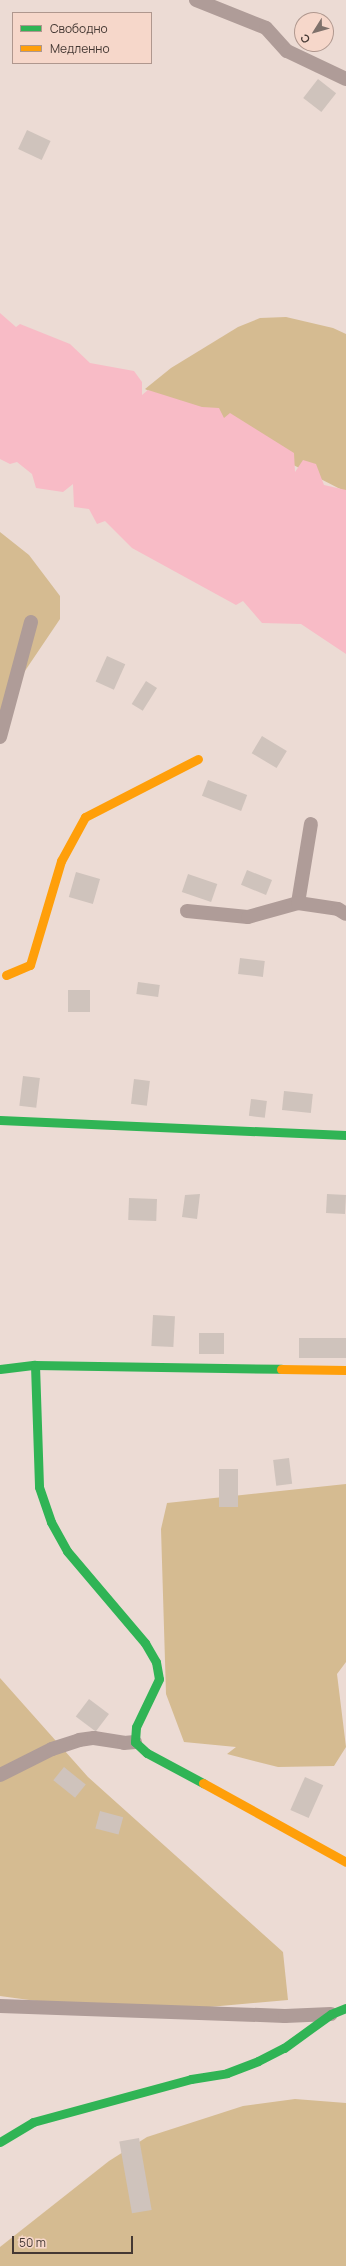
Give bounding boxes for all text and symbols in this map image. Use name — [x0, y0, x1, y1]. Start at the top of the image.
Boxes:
legend — [12, 12, 152, 64]
north arrow — [294, 12, 334, 52]
text: Свободно — [50, 20, 108, 37]
text: С — [296, 31, 313, 47]
text: Медленно — [50, 40, 110, 57]
scale bar — [14, 2228, 135, 2254]
text: 50 m — [19, 2234, 46, 2251]

